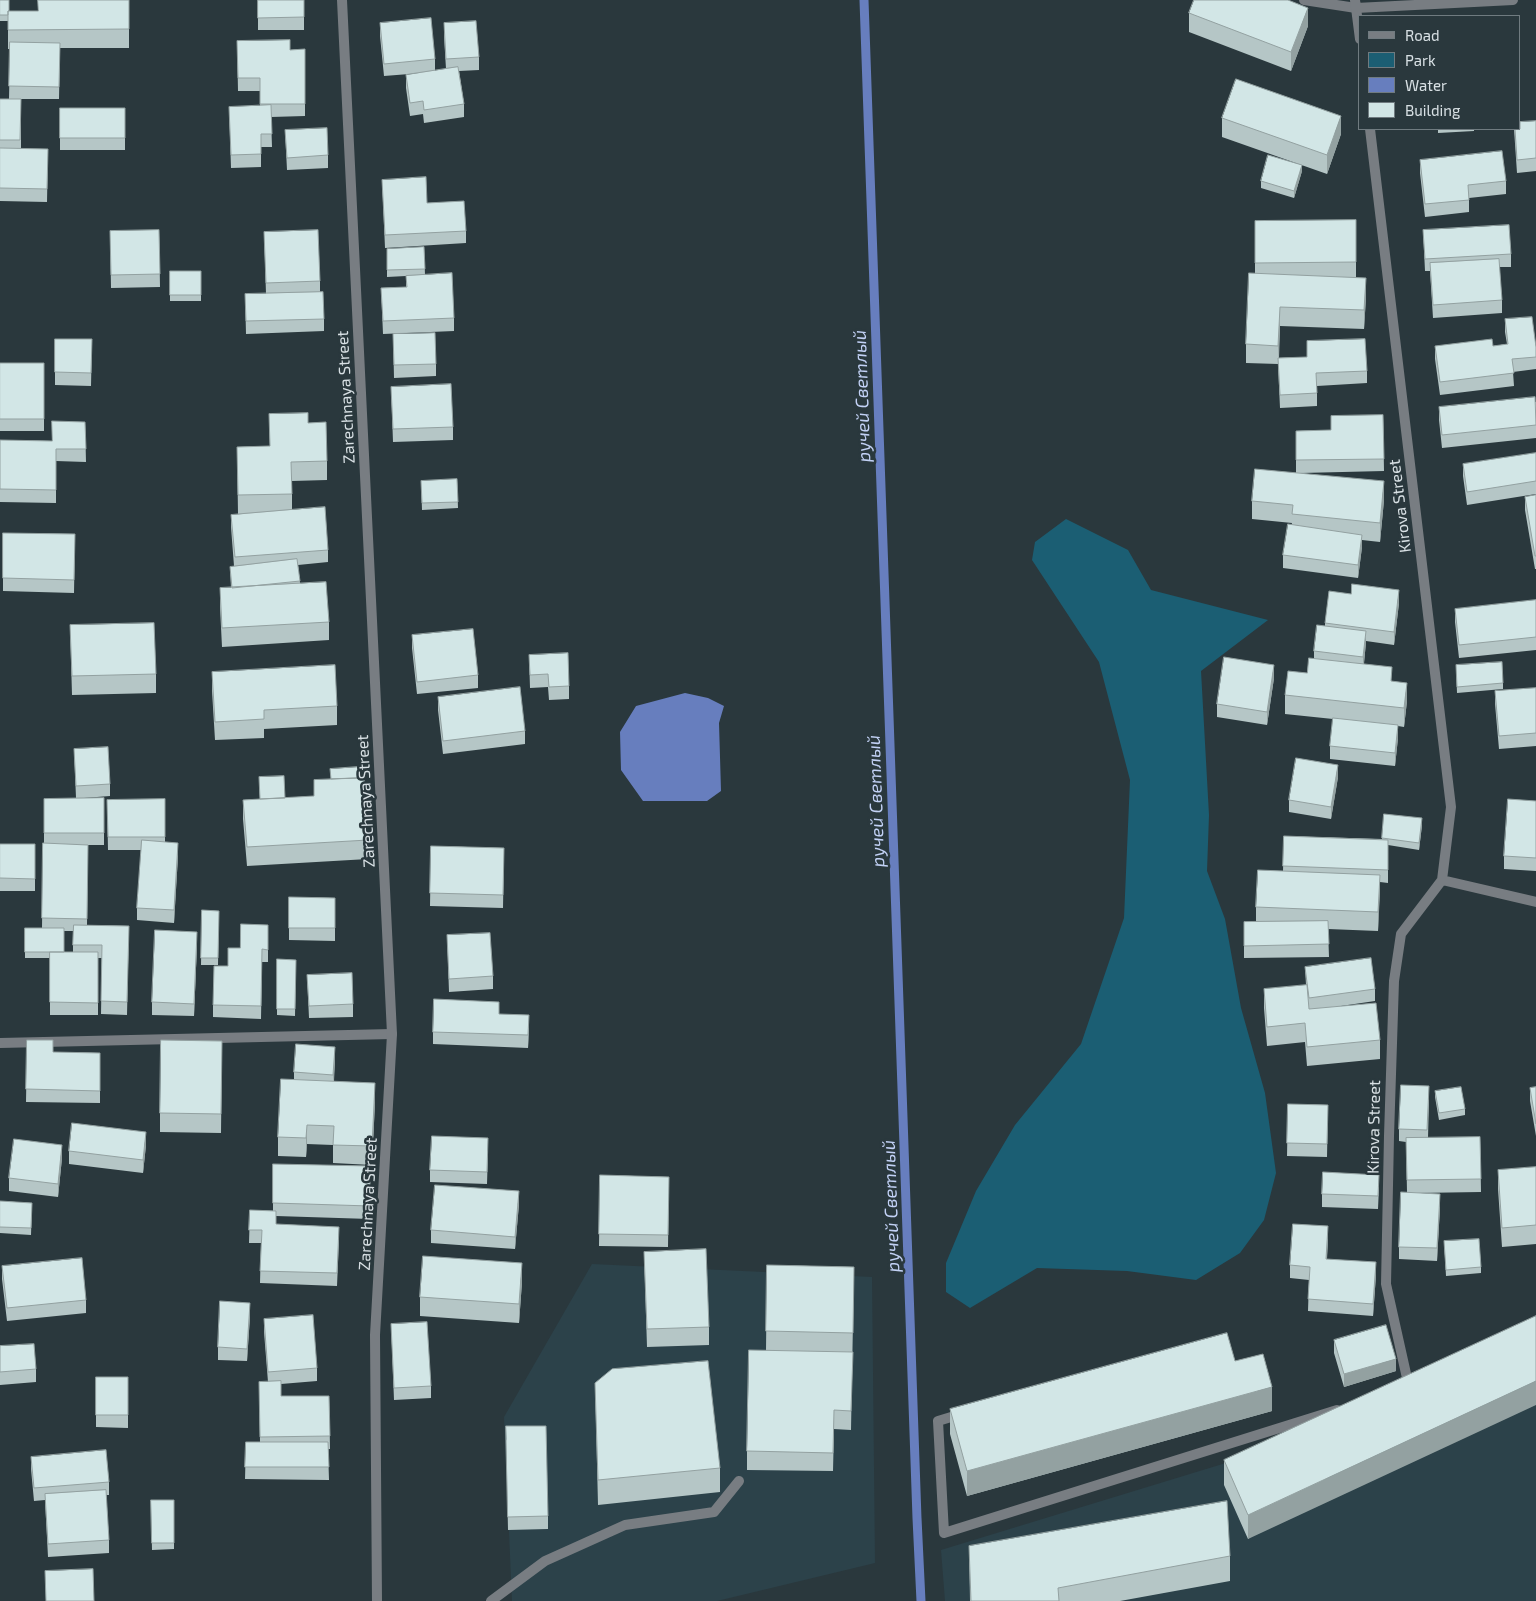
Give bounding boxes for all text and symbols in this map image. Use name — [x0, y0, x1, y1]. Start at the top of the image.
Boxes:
legend — [1358, 15, 1521, 130]
text: Road — [1405, 26, 1440, 44]
text: Park — [1405, 51, 1436, 69]
text: Water — [1405, 76, 1447, 94]
text: Building — [1405, 101, 1460, 119]
water label: ручей Светлый — [849, 329, 875, 463]
street label: Zarechnaya Street — [333, 330, 359, 464]
street label: Kirova Street — [1385, 458, 1415, 554]
street label: Zarechnaya Street — [353, 734, 379, 868]
water label: ручей Светлый — [863, 734, 889, 868]
street label: Kirova Street — [1364, 1080, 1384, 1174]
street label: Zarechnaya Street — [355, 1137, 381, 1271]
water label: ручей Светлый — [878, 1139, 904, 1273]

